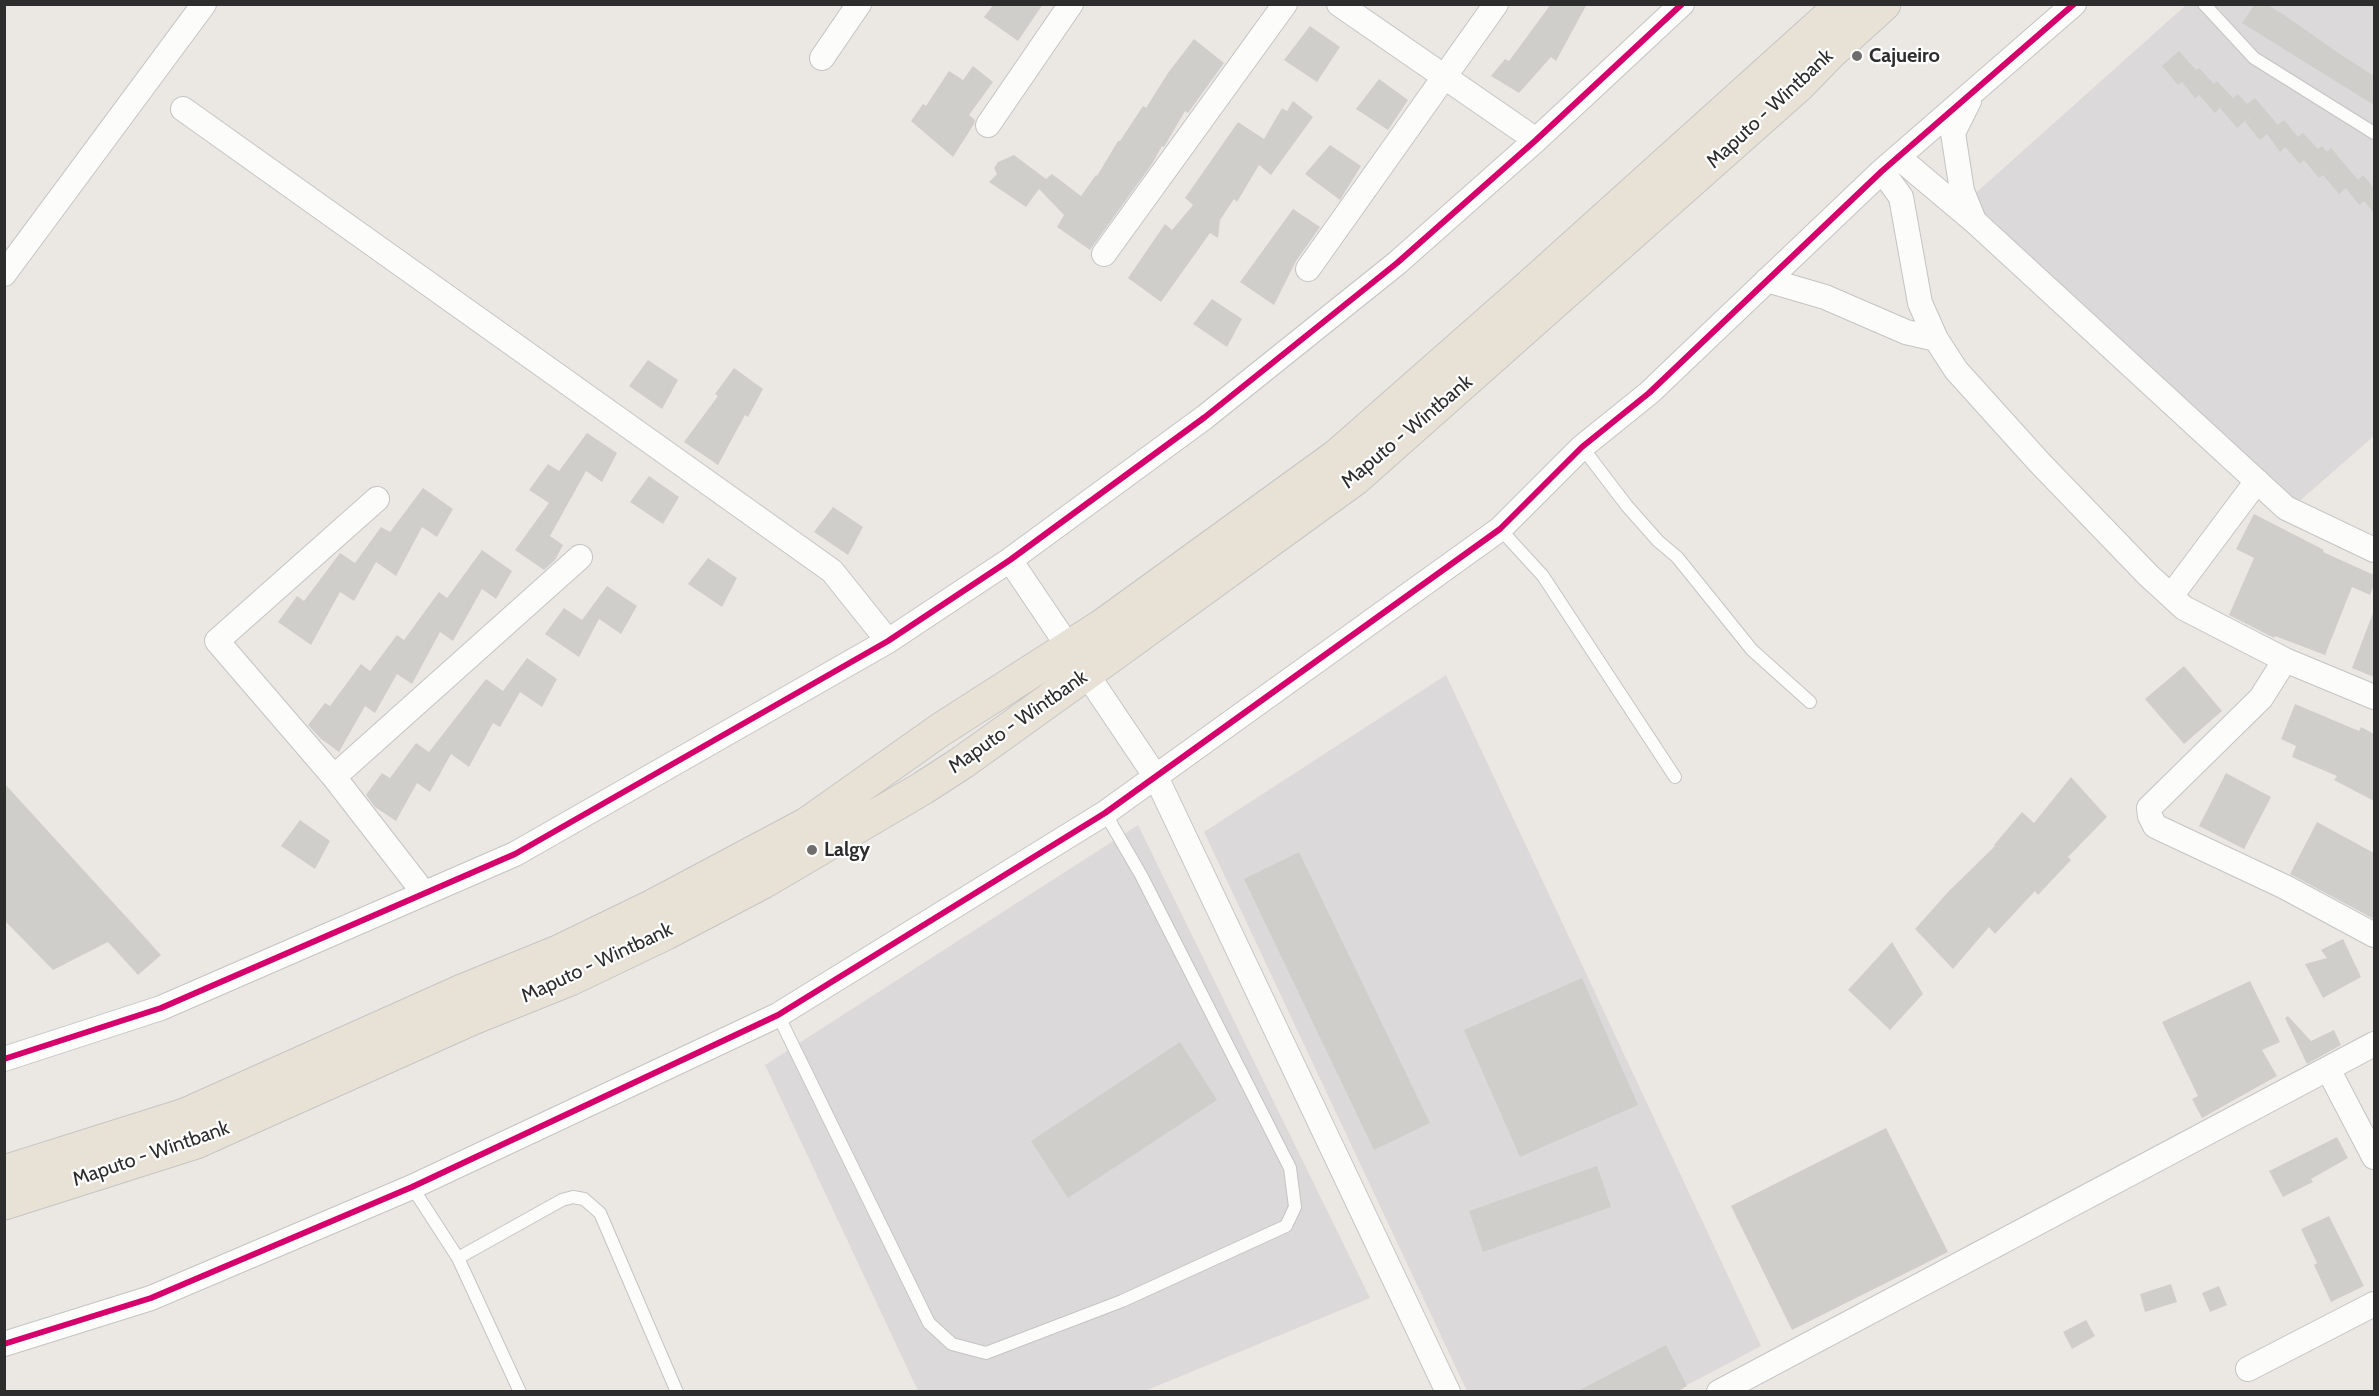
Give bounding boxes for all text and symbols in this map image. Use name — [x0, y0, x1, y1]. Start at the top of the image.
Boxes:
street label: Maputo - Wintbank — [1702, 44, 1838, 174]
place label: Cajueiro — [1869, 44, 1940, 68]
marker: Cajueiro — [1850, 49, 1864, 63]
street label: Maputo - Wintbank — [1336, 370, 1478, 494]
street label: Maputo - Wintbank — [944, 665, 1092, 779]
place label: Lalgy — [824, 838, 870, 862]
marker: Lalgy — [805, 843, 819, 857]
street label: Maputo - Wintbank — [518, 917, 676, 1009]
street label: Maputo - Wintbank — [69, 1116, 233, 1192]

